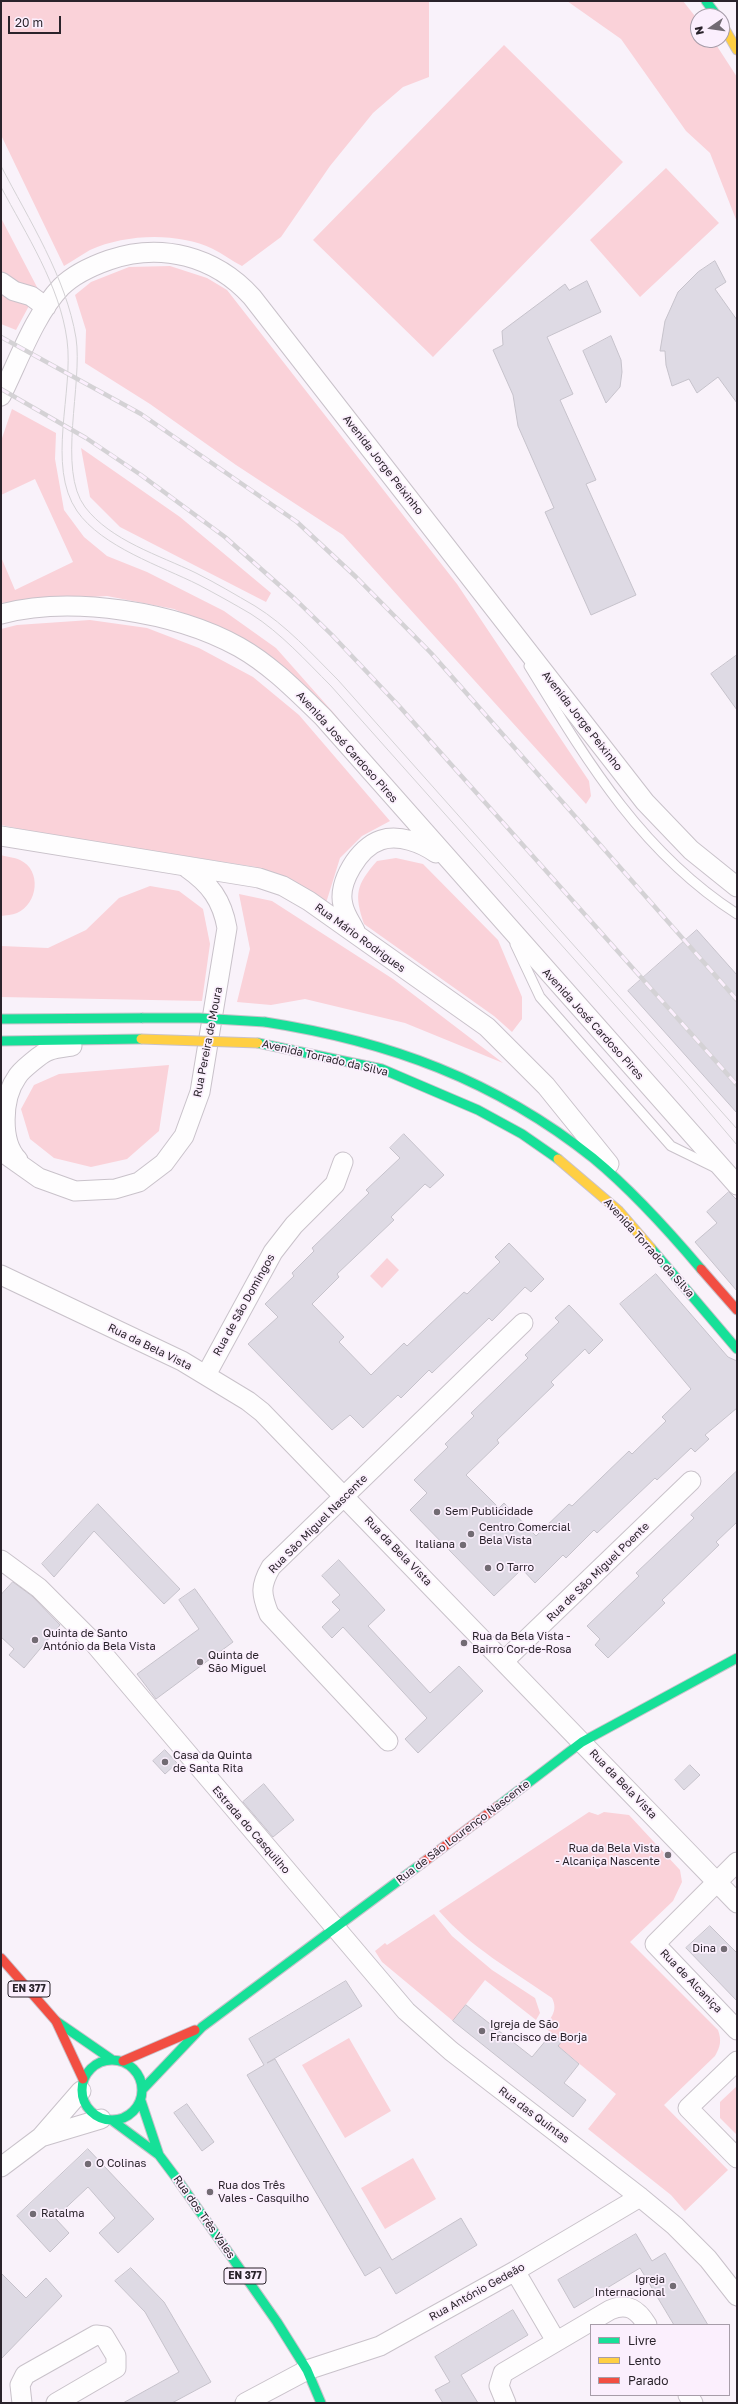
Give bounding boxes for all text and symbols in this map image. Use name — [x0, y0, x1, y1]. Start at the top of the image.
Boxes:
scale bar — [10, 8, 63, 34]
north arrow — [690, 8, 730, 48]
text: 20 m — [15, 15, 43, 30]
text: N — [692, 25, 706, 36]
street label: Avenida Jorge Peixinho — [340, 413, 426, 517]
street label: Avenida Jorge Peixinho — [539, 669, 625, 773]
street label: Avenida José Cardoso Pires — [294, 689, 400, 805]
street label: Rua Mário Rodrigues — [312, 901, 408, 975]
street label: Avenida José Cardoso Pires — [540, 966, 646, 1082]
street label: Rua Pereira de Moura — [191, 986, 225, 1098]
street label: Avenida Torrado da Silva — [261, 1037, 389, 1079]
street label: Avenida Torrado da Silva — [601, 1196, 697, 1300]
street label: Rua de São Domingos — [211, 1252, 277, 1358]
street label: Rua da Bela Vista — [106, 1321, 194, 1373]
street label: Rua São Miguel Nascente — [266, 1472, 370, 1576]
place label: Sem Publicidade — [445, 1505, 533, 1519]
marker: Sem Publicidade — [432, 1507, 442, 1517]
street label: Rua da Bela Vista — [361, 1513, 435, 1589]
street label: Rua de São Miguel Poente — [544, 1520, 652, 1624]
place label: Centro Comercial Bela Vista — [479, 1521, 570, 1547]
marker: Centro Comercial Bela Vista — [466, 1529, 476, 1539]
place label: Italiana — [415, 1538, 455, 1552]
marker: Italiana — [458, 1540, 468, 1550]
place label: O Tarro — [496, 1561, 534, 1575]
marker: O Tarro — [483, 1563, 493, 1573]
place label: Quinta de Santo António da Bela Vista — [43, 1627, 156, 1653]
place label: Rua da Bela Vista - Bairro Cor-de-Rosa — [472, 1630, 572, 1656]
marker: Quinta de Santo António da Bela Vista — [30, 1635, 40, 1645]
marker: Rua da Bela Vista - Bairro Cor-de-Rosa — [459, 1638, 469, 1648]
place label: Quinta de São Miguel — [208, 1649, 266, 1675]
marker: Quinta de São Miguel — [195, 1657, 205, 1667]
street label: Rua da Bela Vista — [586, 1746, 660, 1822]
place label: Casa da Quinta de Santa Rita — [173, 1749, 252, 1775]
marker: Casa da Quinta de Santa Rita — [160, 1757, 170, 1767]
street label: Rua de São Lourenço Nascente — [394, 1777, 532, 1887]
street label: Estrada do Casquilho — [209, 1783, 293, 1877]
place label: Rua da Bela Vista - Alcaniça Nascente — [555, 1842, 660, 1868]
marker: Rua da Bela Vista - Alcaniça Nascente — [663, 1850, 673, 1860]
place label: Dina — [692, 1942, 716, 1956]
marker: Dina — [719, 1944, 729, 1954]
street label: Rua de Alcaniça — [657, 1946, 725, 2016]
road number: EN 377 — [8, 1981, 50, 1997]
place label: Igreja de São Francisco de Borja — [490, 2018, 587, 2044]
marker: Igreja de São Francisco de Borja — [477, 2026, 487, 2036]
street label: Rua das Quintas — [496, 2084, 572, 2146]
place label: O Colinas — [96, 2157, 146, 2171]
marker: O Colinas — [83, 2159, 93, 2169]
street label: Rua dos Três Vales — [170, 2173, 238, 2261]
place label: Rua dos Três Vales - Casquilho — [218, 2179, 309, 2205]
marker: Rua dos Três Vales - Casquilho — [205, 2187, 215, 2197]
place label: Ratalma — [41, 2207, 85, 2221]
marker: Ratalma — [28, 2209, 38, 2219]
street label: Rua António Gedeão — [427, 2260, 527, 2324]
road number: EN 377 — [224, 2268, 266, 2284]
place label: Igreja Internacional — [595, 2273, 665, 2299]
marker: Igreja Internacional — [668, 2281, 678, 2291]
legend — [590, 2324, 730, 2396]
text: Livre — [628, 2333, 656, 2348]
text: Lento — [628, 2353, 661, 2368]
text: Parado — [628, 2373, 668, 2388]

